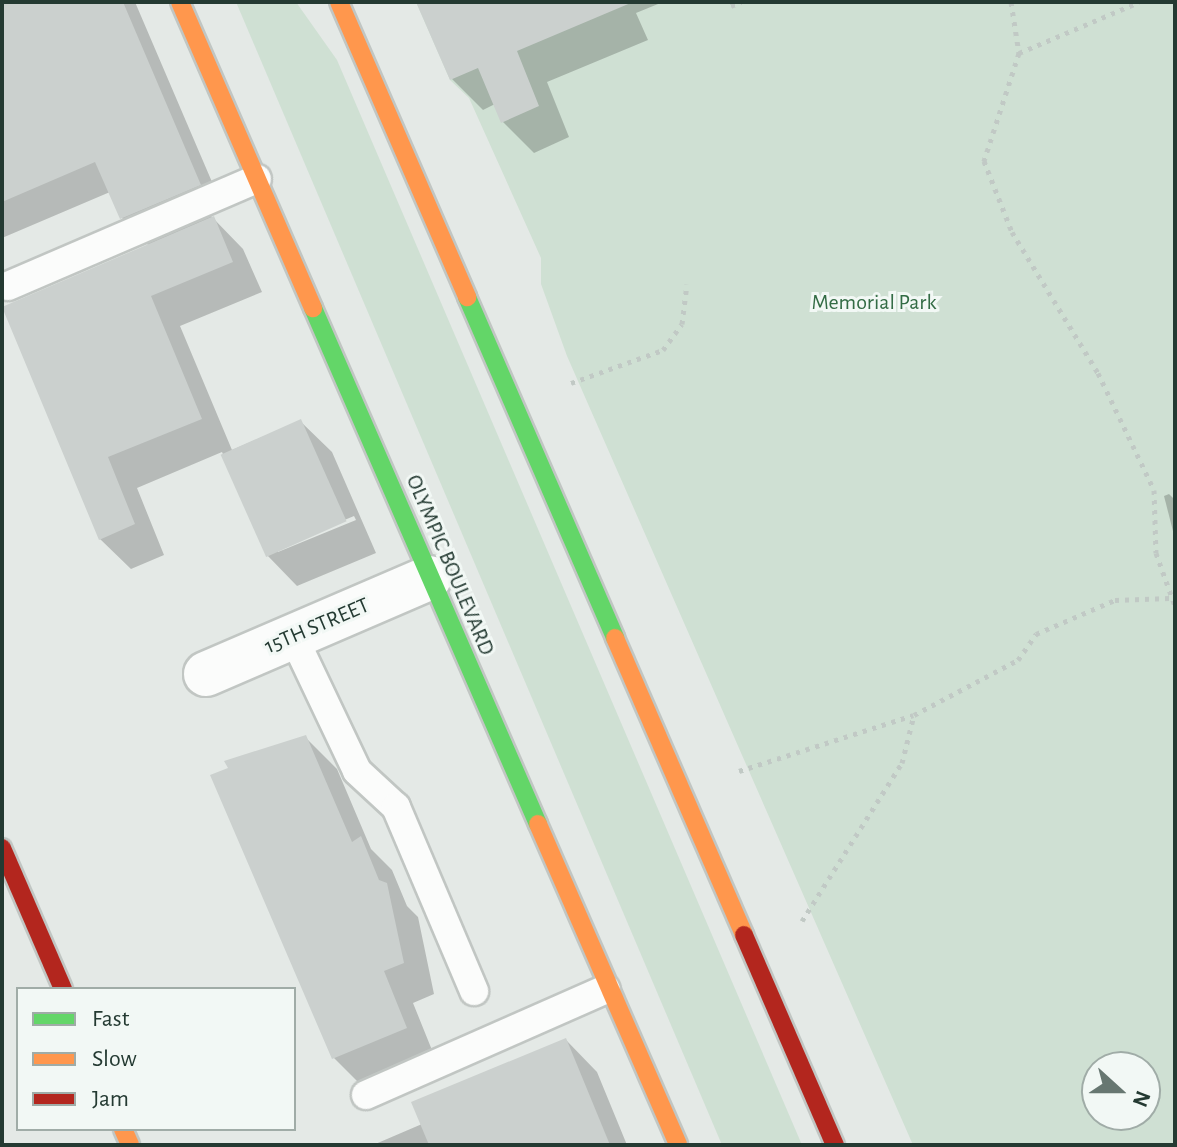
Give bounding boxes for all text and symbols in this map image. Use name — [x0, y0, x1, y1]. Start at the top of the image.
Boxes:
park label: Memorial Park — [812, 290, 936, 316]
street label: OLYMPIC BOULEVARD — [400, 471, 500, 659]
street label: 15TH STREET — [261, 592, 373, 660]
legend — [16, 987, 296, 1131]
text: Fast — [92, 1007, 129, 1031]
text: Slow — [92, 1047, 137, 1071]
north arrow — [1081, 1051, 1161, 1131]
text: Jam — [92, 1087, 129, 1111]
text: N — [1129, 1088, 1155, 1110]

